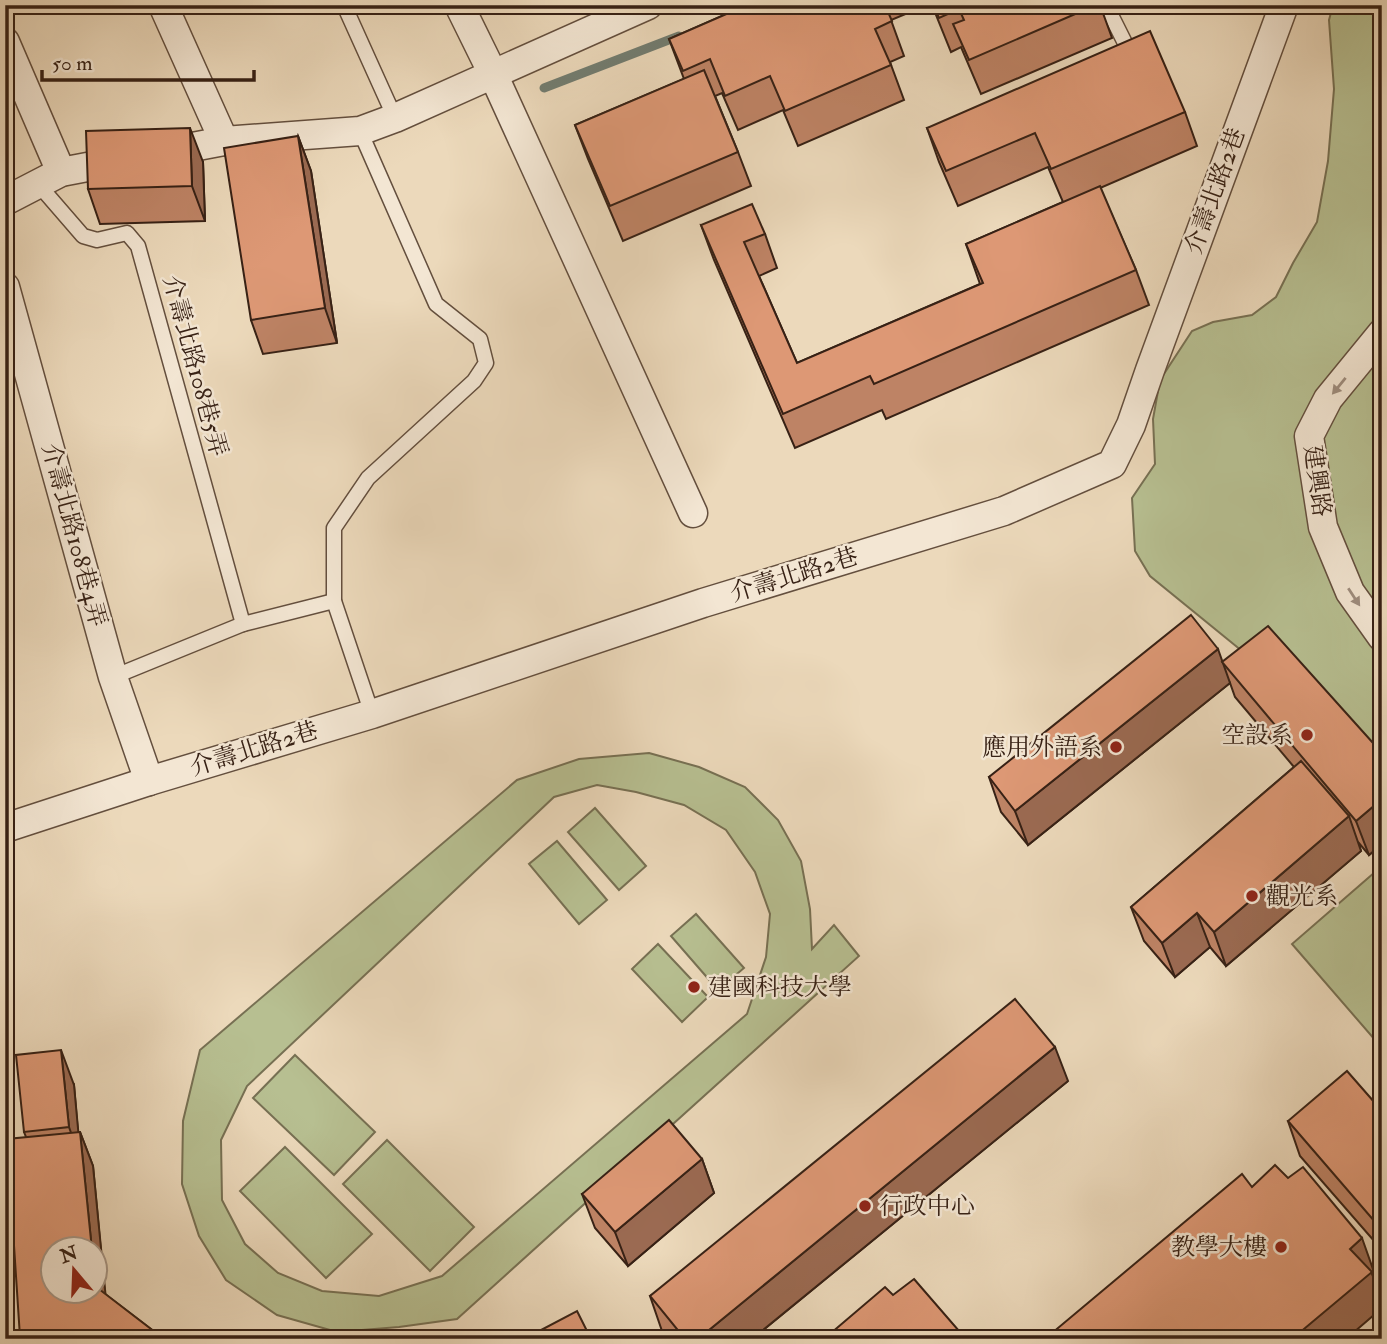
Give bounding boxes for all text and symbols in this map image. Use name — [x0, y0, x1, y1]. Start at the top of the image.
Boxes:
scale bar — [42, 38, 254, 82]
text: 50 m — [52, 50, 93, 77]
street label: 介壽北路2巷 — [1178, 124, 1252, 258]
street label: 介壽北路108巷5弄 — [156, 272, 234, 460]
one-way arrow — [1331, 376, 1346, 394]
street label: 介壽北路108巷4弄 — [35, 440, 113, 630]
street label: 建興路 — [1297, 443, 1337, 519]
street label: 介壽北路2巷 — [726, 541, 862, 609]
one-way arrow — [1348, 587, 1361, 607]
street label: 介壽北路2巷 — [186, 715, 322, 783]
place label: 空設系 — [1221, 720, 1293, 751]
marker: 空設系 — [1299, 727, 1315, 743]
place label: 應用外語系 — [982, 732, 1102, 763]
marker: 應用外語系 — [1108, 739, 1124, 755]
place label: 觀光系 — [1266, 881, 1338, 912]
marker: 觀光系 — [1244, 888, 1260, 904]
place label: 建國科技大學 — [708, 972, 852, 1003]
marker: 建國科技大學 — [686, 979, 702, 995]
place label: 行政中心 — [879, 1191, 975, 1222]
marker: 行政中心 — [857, 1198, 873, 1214]
place label: 教學大樓 — [1171, 1232, 1267, 1263]
north arrow — [38, 1236, 108, 1306]
marker: 教學大樓 — [1273, 1239, 1289, 1255]
text: N — [56, 1240, 82, 1269]

